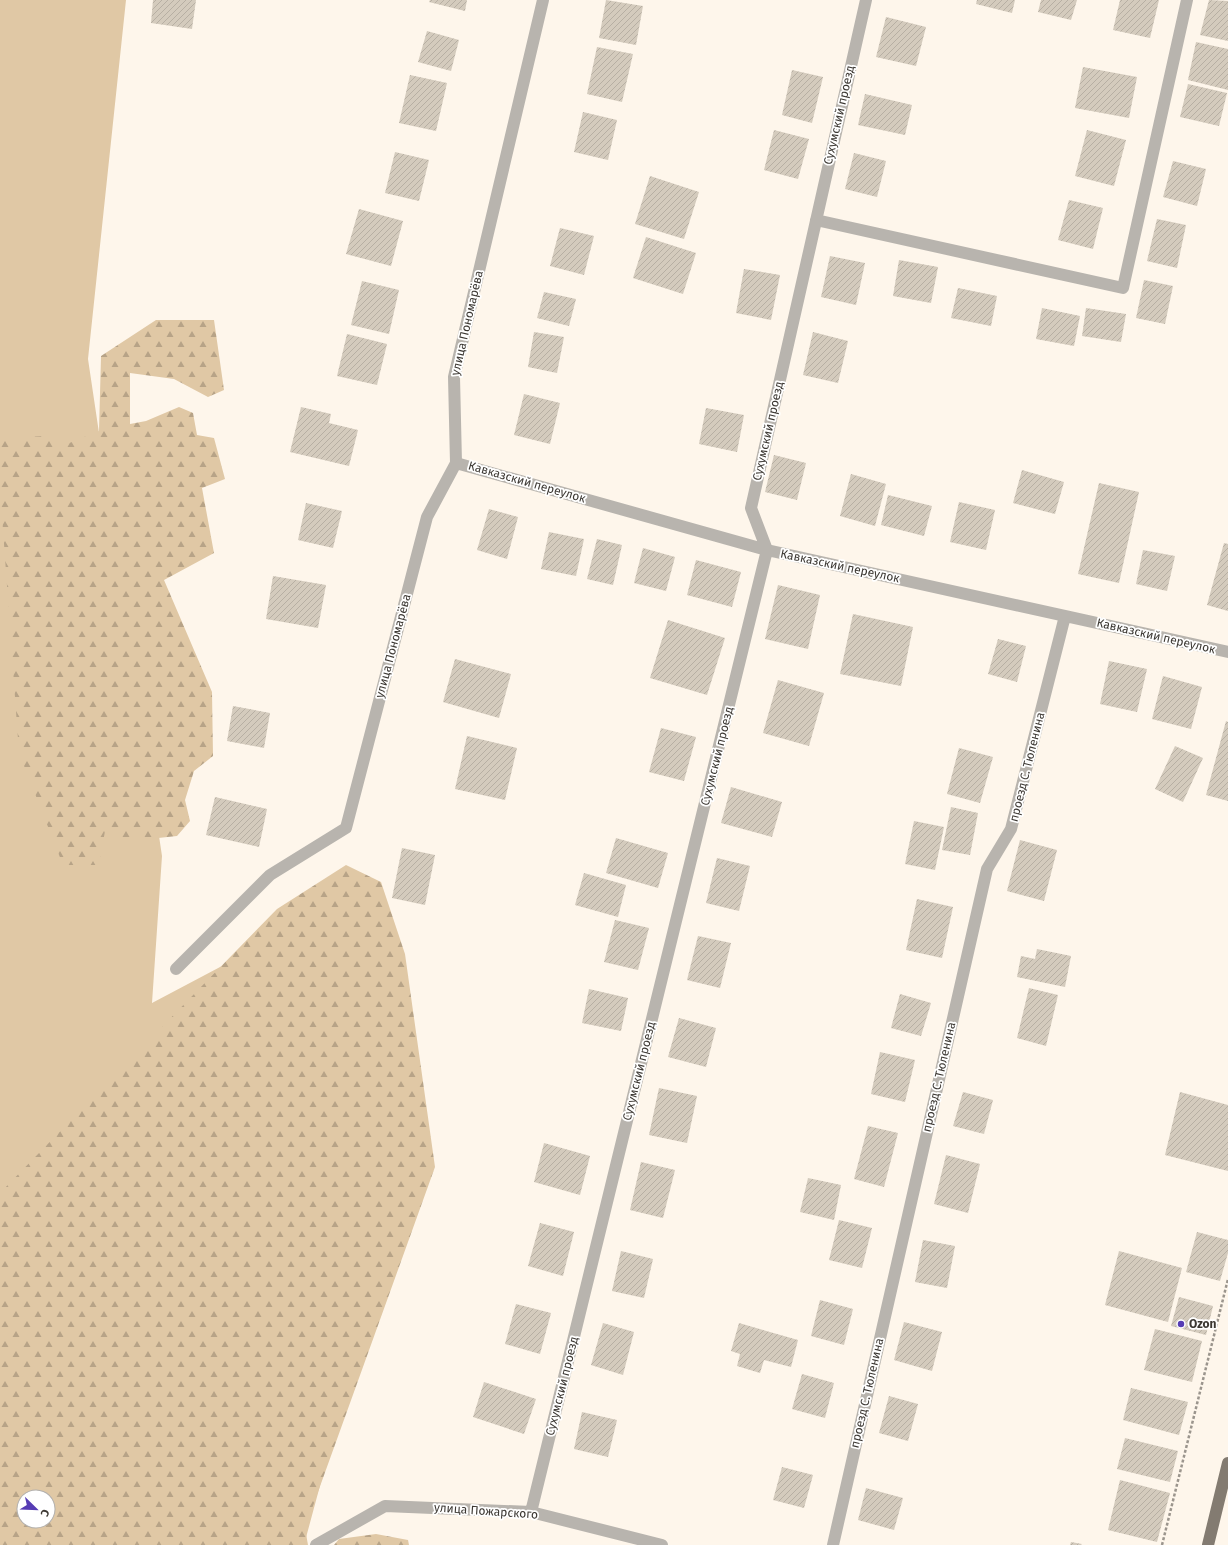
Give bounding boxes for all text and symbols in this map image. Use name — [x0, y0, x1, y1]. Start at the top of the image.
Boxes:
street label: Сухумский проезд — [821, 64, 857, 166]
street label: улица Пономарёва — [448, 269, 486, 377]
street label: Сухумский проезд — [750, 380, 786, 482]
street label: Кавказский переулок — [467, 459, 588, 506]
street label: Кавказский переулок — [779, 547, 902, 586]
street label: улица Пономарёва — [372, 592, 414, 700]
street label: Кавказский переулок — [1095, 616, 1218, 657]
street label: Сухумский проезд — [698, 705, 736, 807]
street label: проезд С. Тюленина — [1007, 711, 1047, 823]
street label: Сухумский проезд — [620, 1020, 658, 1122]
street label: проезд С. Тюленина — [920, 1021, 958, 1133]
place label: Ozon — [1189, 1317, 1217, 1331]
marker: Ozon — [1176, 1319, 1186, 1329]
street label: Сухумский проезд — [543, 1335, 581, 1437]
street label: проезд С. Тюленина — [848, 1337, 886, 1449]
north arrow — [16, 1489, 56, 1529]
street label: улица Пожарского — [433, 1500, 539, 1522]
text: С — [37, 1507, 52, 1519]

